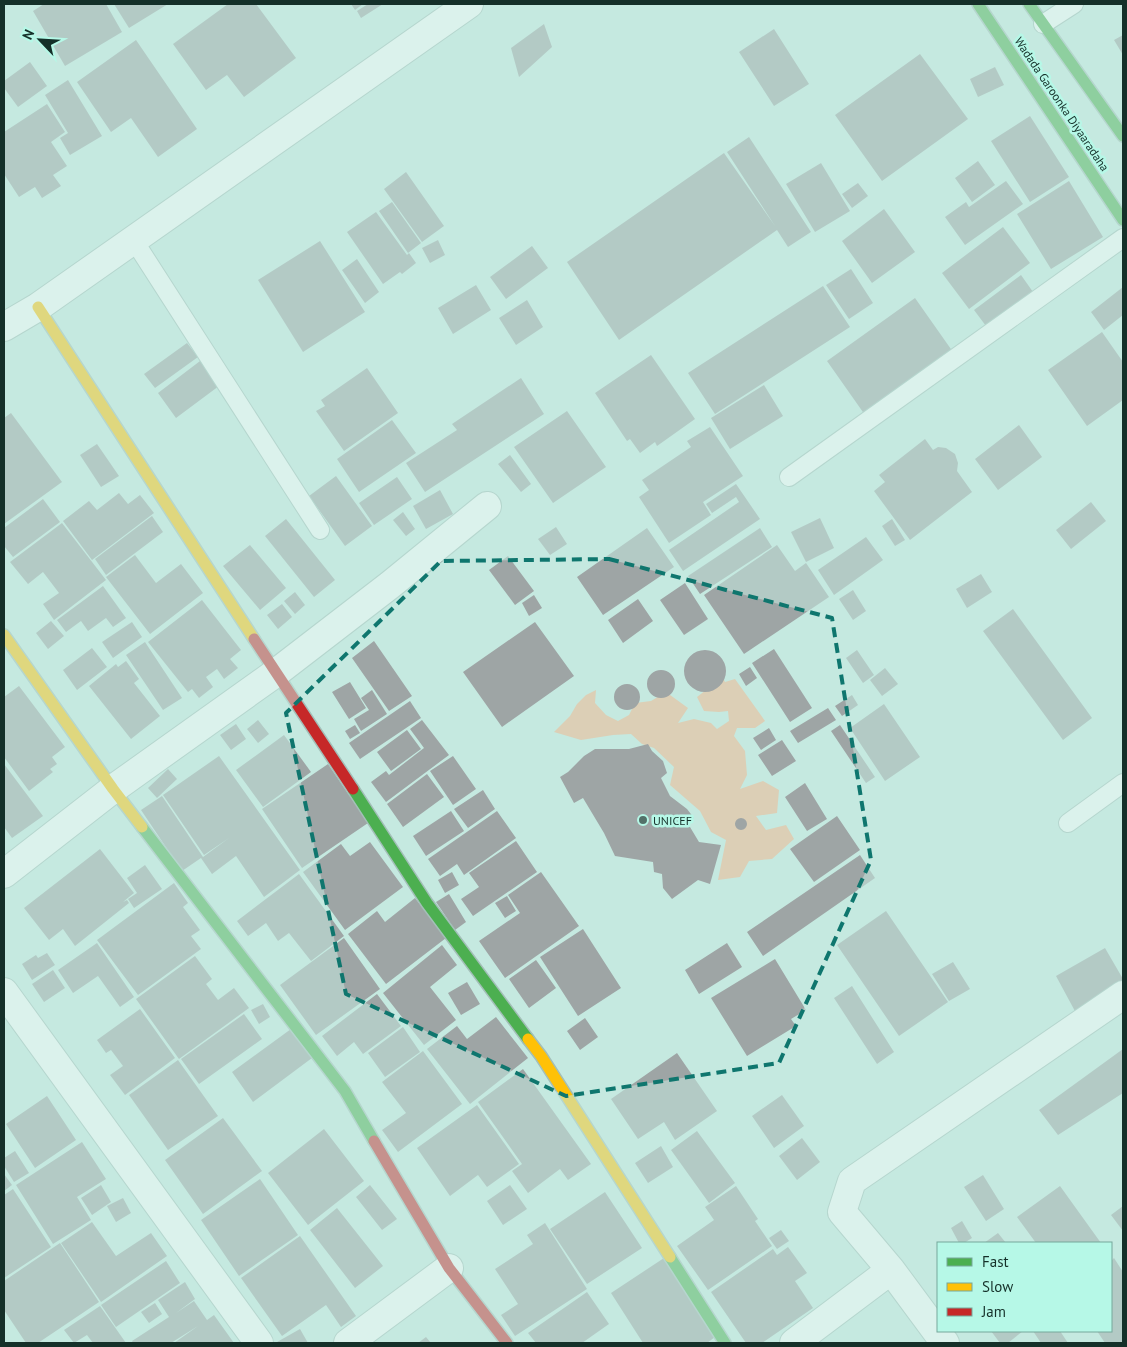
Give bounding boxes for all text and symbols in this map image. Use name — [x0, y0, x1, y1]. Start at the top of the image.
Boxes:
north arrow — [15, 15, 65, 65]
text: N — [18, 27, 38, 42]
street label: Wadada Garoonka Diyaaradaha — [1011, 34, 1113, 174]
place label: UNICEF — [653, 813, 692, 828]
marker: UNICEF — [637, 814, 649, 826]
legend — [937, 1242, 1112, 1332]
text: Fast — [982, 1252, 1009, 1271]
text: Slow — [982, 1277, 1013, 1296]
text: Jam — [981, 1302, 1006, 1321]

